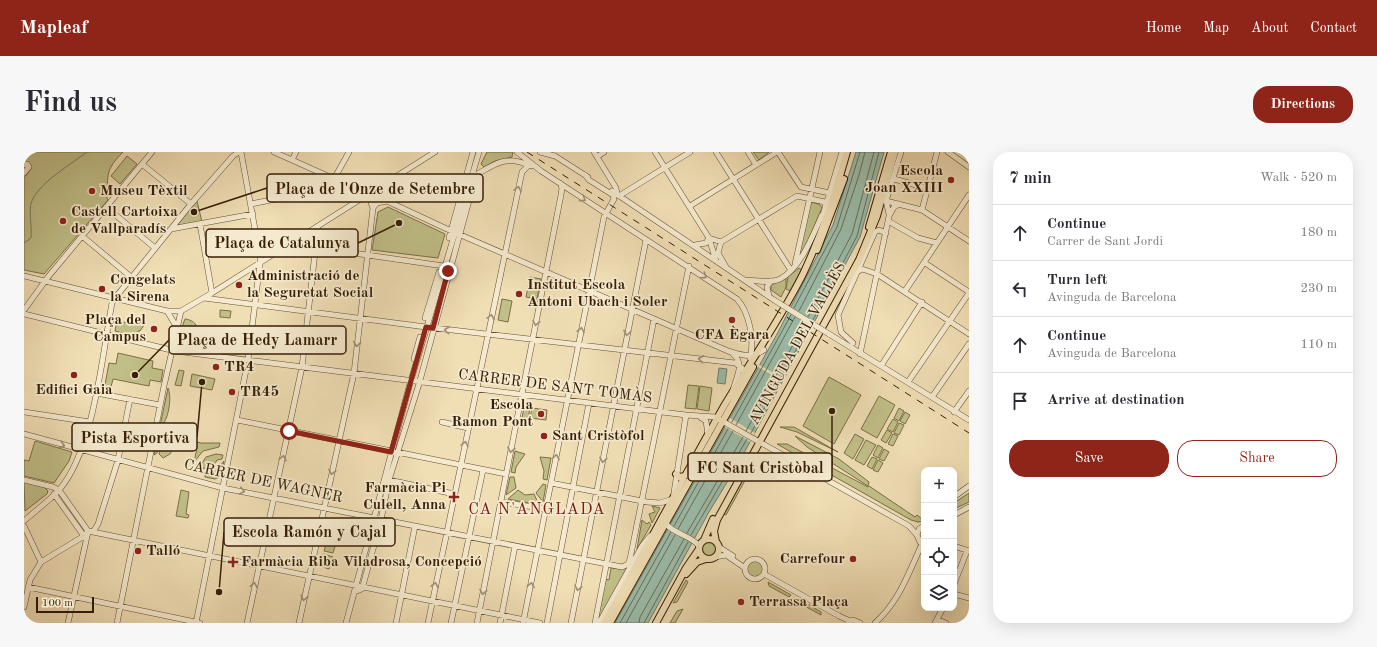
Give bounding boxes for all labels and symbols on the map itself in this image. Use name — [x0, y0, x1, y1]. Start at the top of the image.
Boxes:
place label: Escola Joan XXIII — [865, 164, 943, 196]
callout: Plaça de l'Onze de Setembre — [267, 174, 483, 202]
marker: Escola Joan XXIII — [946, 175, 956, 185]
text: Plaça de l'Onze de Setembre — [275, 182, 475, 198]
place label: Museu Tèxtil — [100, 184, 188, 199]
marker: Museu Tèxtil — [87, 186, 97, 196]
one-way arrow — [514, 186, 522, 193]
one-way arrow — [579, 194, 586, 202]
place label: Castell Cartoixa de Vallparadís — [71, 205, 178, 237]
marker: Castell Cartoixa de Vallparadís — [58, 216, 68, 226]
callout: Plaça de Catalunya — [206, 229, 358, 257]
text: Plaça de Catalunya — [214, 236, 350, 252]
street label: AVINGUDA DEL VALLÈS — [744, 258, 849, 428]
route end — [439, 262, 457, 280]
place label: Administració de la Seguretat Social — [247, 269, 374, 301]
one-way arrow — [700, 271, 707, 278]
place label: Congelats la Sirena — [110, 273, 175, 305]
place label: Institut Escola Antoni Ubach i Soler — [527, 278, 668, 310]
marker: Administració de la Seguretat Social — [234, 280, 244, 290]
marker: Congelats la Sirena — [97, 284, 107, 294]
marker: Institut Escola Antoni Ubach i Soler — [514, 289, 524, 299]
place label: Plaça del Campus — [85, 313, 146, 345]
one-way arrow — [487, 314, 495, 320]
marker: CFA Ègara — [727, 315, 737, 325]
one-way arrow — [533, 320, 541, 326]
marker: Plaça del Campus — [149, 324, 159, 334]
one-way arrow — [444, 325, 450, 334]
place label: CFA Ègara — [695, 325, 770, 343]
callout: Plaça de Hedy Lamarr — [169, 326, 346, 354]
one-way arrow — [576, 326, 585, 333]
one-way arrow — [624, 330, 632, 336]
text: Plaça de Hedy Lamarr — [177, 333, 337, 349]
one-way arrow — [353, 341, 362, 347]
one-way arrow — [698, 355, 704, 364]
place label: TR4 — [224, 360, 254, 375]
marker: TR4 — [211, 362, 221, 372]
street label: CARRER DE SANT TOMÀS — [457, 365, 653, 406]
marker: Edifici Gaia — [69, 370, 79, 380]
place label: Edifici Gaia — [35, 383, 113, 398]
place label: TR45 — [240, 385, 279, 400]
marker: TR45 — [227, 387, 237, 397]
place label: Escola Ramon Pont — [451, 398, 534, 430]
marker: Escola Ramon Pont — [536, 409, 546, 419]
route start — [280, 422, 298, 440]
callout: Pista Esportiva — [72, 423, 197, 451]
place label: Sant Cristòfol — [552, 429, 645, 444]
text: Pista Esportiva — [80, 431, 190, 447]
marker: Sant Cristòfol — [539, 431, 549, 441]
one-way arrow — [58, 440, 65, 448]
one-way arrow — [460, 441, 468, 447]
one-way arrow — [507, 447, 516, 453]
callout: FC Sant Cristòbal — [688, 453, 832, 481]
one-way arrow — [551, 454, 560, 460]
one-way arrow — [278, 455, 286, 461]
one-way arrow — [599, 457, 608, 463]
street label: CARRER DE WAGNER — [182, 458, 344, 506]
text: FC Sant Cristòbal — [696, 461, 824, 477]
one-way arrow — [329, 468, 337, 475]
place label: Farmàcia Pi Culell, Anna — [363, 481, 446, 513]
one-way arrow — [238, 487, 245, 495]
marker: Farmàcia Pi Culell, Anna — [449, 492, 459, 502]
district label: CA N'ANGLADA — [468, 502, 606, 518]
callout: Escola Ramón y Cajal — [224, 518, 395, 546]
text: Escola Ramón y Cajal — [232, 525, 386, 541]
place label: Talló — [146, 544, 180, 559]
marker: Talló — [133, 546, 143, 556]
place label: Carrefour — [780, 552, 845, 567]
marker: Carrefour — [848, 554, 858, 564]
place label: Farmàcia Riba Viladrosa, Concepció — [241, 555, 482, 570]
marker: Farmàcia Riba Viladrosa, Concepció — [228, 557, 238, 567]
one-way arrow — [250, 582, 258, 588]
one-way arrow — [431, 582, 439, 588]
one-way arrow — [526, 582, 535, 588]
one-way arrow — [574, 585, 583, 591]
one-way arrow — [479, 588, 488, 595]
scale bar — [36, 595, 94, 614]
one-way arrow — [301, 595, 309, 602]
place label: Terrassa Plaça — [749, 595, 849, 610]
marker: Terrassa Plaça — [736, 597, 746, 607]

